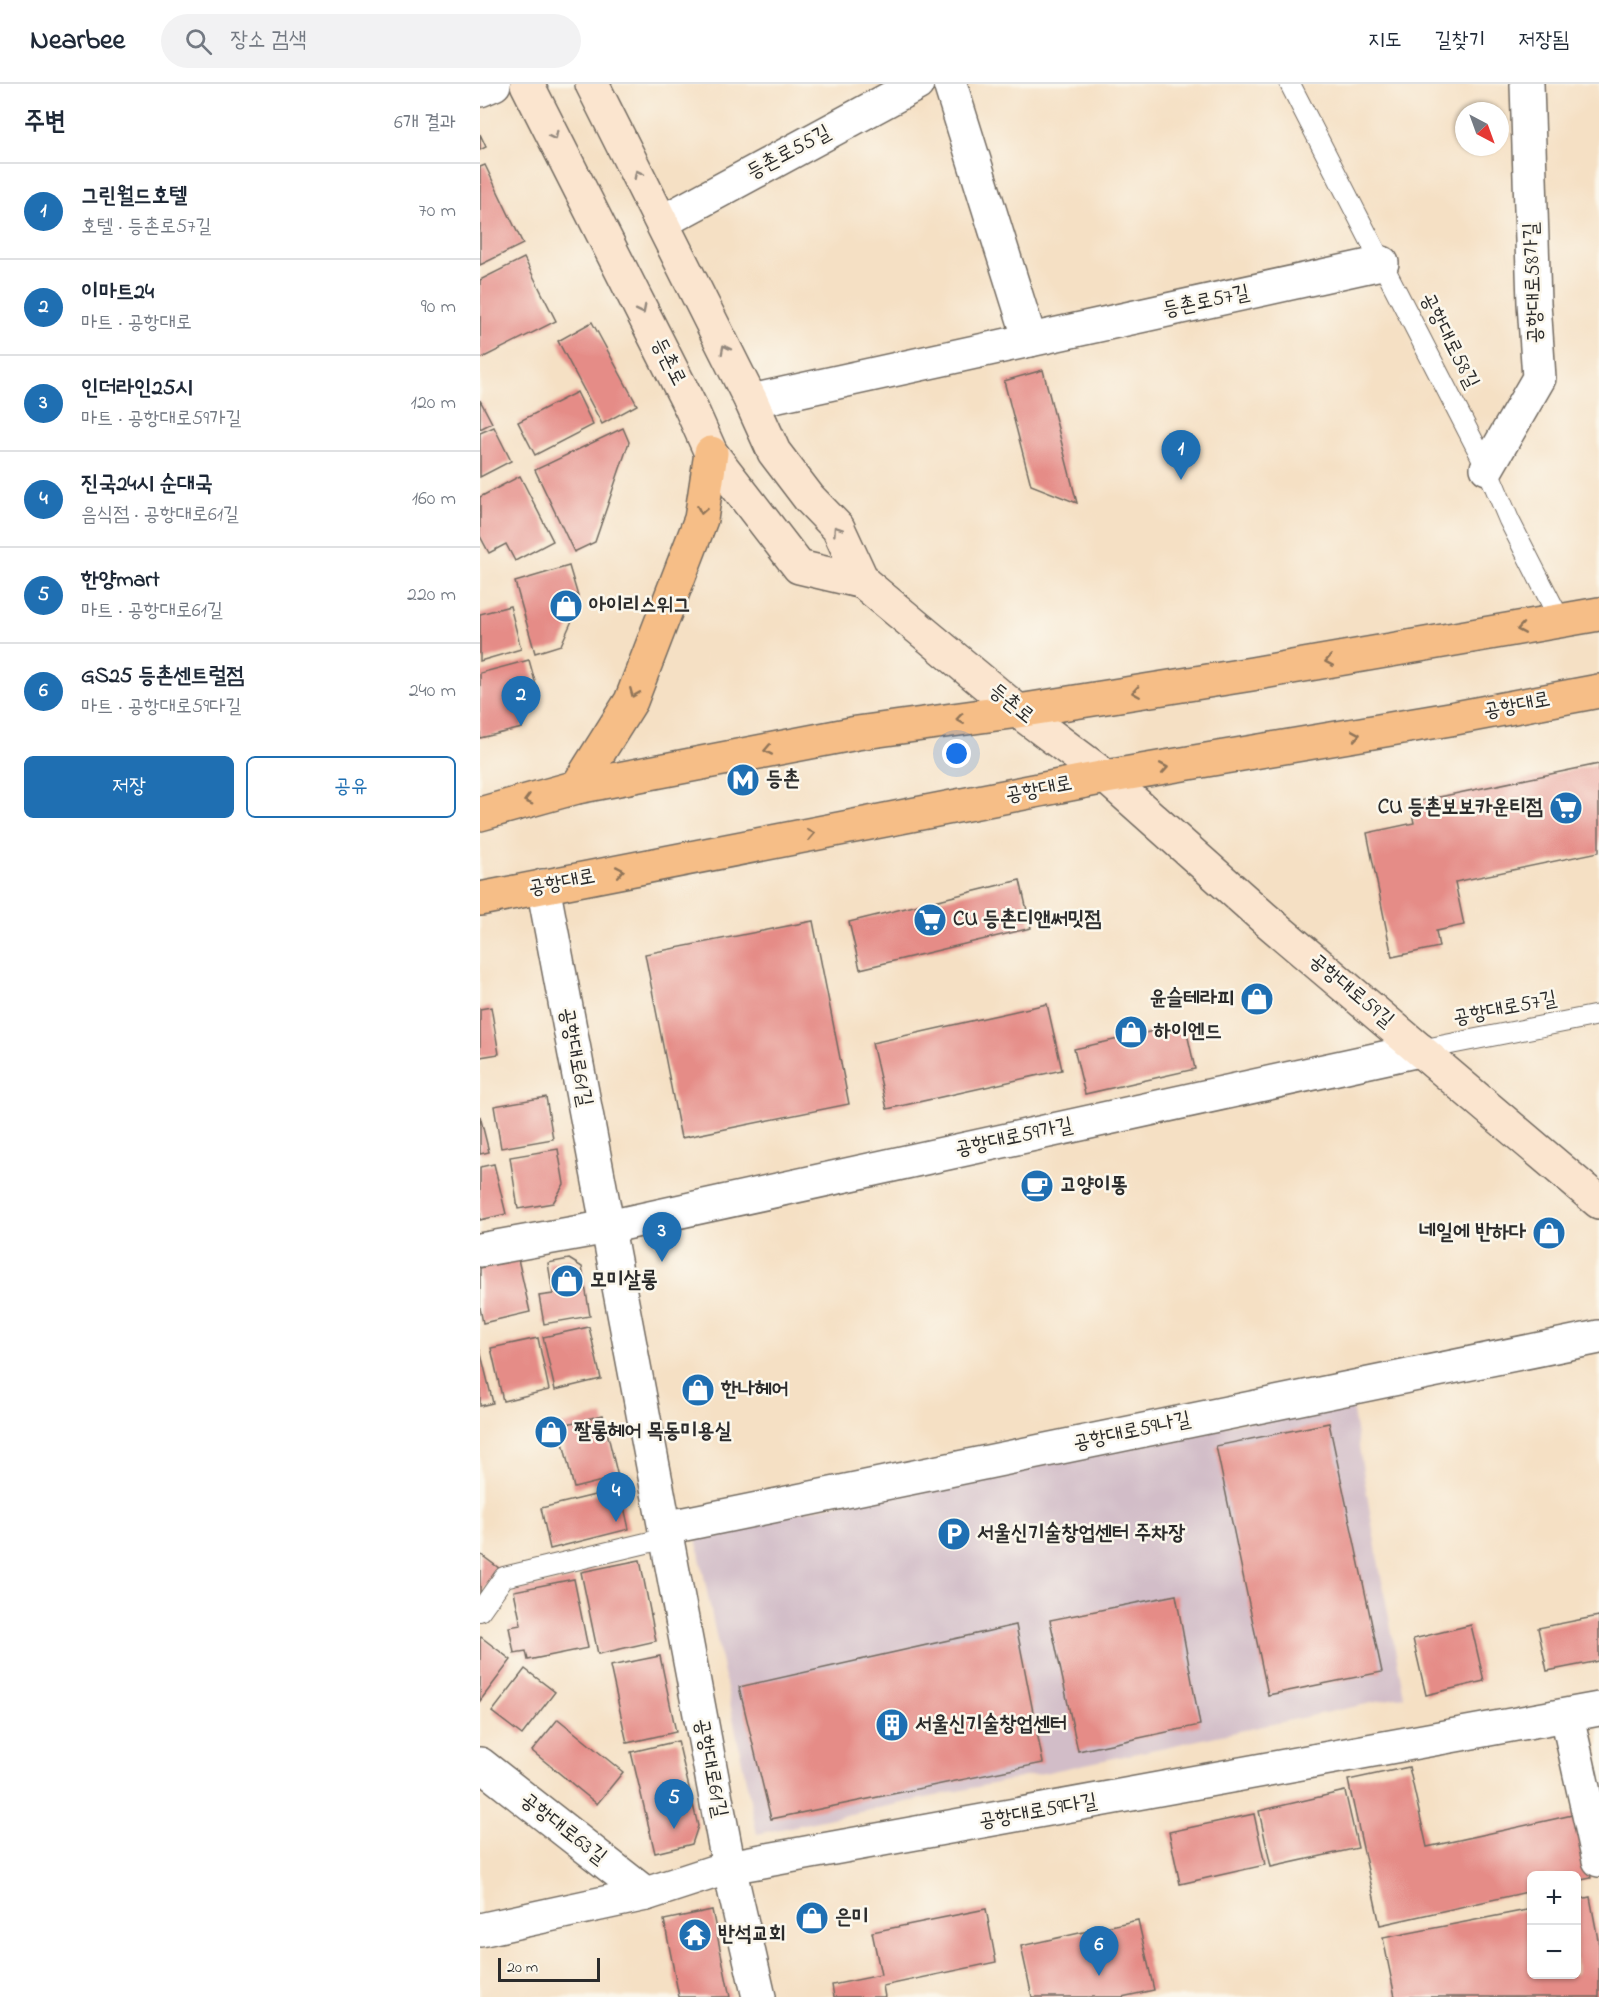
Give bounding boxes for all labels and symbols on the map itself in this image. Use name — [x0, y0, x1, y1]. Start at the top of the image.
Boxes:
north arrow — [1455, 102, 1509, 156]
street label: 등촌로55길 — [742, 118, 837, 188]
one-way arrow — [546, 130, 558, 141]
one-way arrow — [633, 170, 645, 181]
street label: 공항대로58가길 — [1517, 222, 1551, 344]
street label: 등촌로57길 — [1160, 278, 1252, 326]
street label: 공항대로58길 — [1412, 288, 1486, 394]
one-way arrow — [634, 304, 646, 315]
street label: 등촌로 — [643, 333, 693, 391]
one-way arrow — [721, 344, 732, 355]
pin: 1 — [1162, 430, 1200, 480]
one-way arrow — [696, 505, 709, 515]
one-way arrow — [833, 525, 844, 536]
shop icon: 아이리스위그 — [548, 588, 584, 624]
place label: 아이리스위그 — [589, 591, 690, 621]
one-way arrow — [1516, 622, 1526, 634]
one-way arrow — [1324, 654, 1334, 667]
pin: 2 — [502, 676, 540, 726]
street label: 등촌로 — [982, 676, 1040, 732]
street label: 공항대로 — [1481, 685, 1553, 727]
one-way arrow — [1131, 686, 1141, 698]
one-way arrow — [629, 687, 641, 698]
one-way arrow — [956, 712, 965, 725]
one-way arrow — [1350, 729, 1360, 742]
your location — [942, 739, 971, 768]
one-way arrow — [763, 743, 773, 756]
metro station icon: 등촌 — [725, 762, 761, 798]
one-way arrow — [1159, 762, 1168, 774]
place label: 등촌 — [766, 765, 800, 795]
street label: 공항대로 — [1003, 769, 1075, 811]
supermarket icon: CU 등촌보보카운티점 — [1548, 790, 1584, 826]
one-way arrow — [524, 793, 534, 806]
place label: CU 등촌보보카운티점 — [1378, 793, 1543, 823]
one-way arrow — [806, 828, 816, 841]
street label: 공항대로 — [526, 862, 598, 904]
one-way arrow — [615, 865, 625, 878]
supermarket icon: CU 등촌디앤써밋점 — [912, 902, 948, 938]
place label: CU 등촌디앤써밋점 — [953, 905, 1101, 935]
street label: 공항대로59길 — [1302, 946, 1400, 1036]
shop icon: 윤슬테라피 — [1239, 981, 1275, 1017]
place label: 윤슬테라피 — [1150, 984, 1234, 1014]
street label: 공항대로57길 — [1451, 984, 1560, 1034]
street label: 공항대로61길 — [551, 1005, 599, 1109]
shop icon: 하이엔드 — [1113, 1014, 1149, 1050]
place label: 하이엔드 — [1153, 1017, 1222, 1047]
street label: 공항대로59가길 — [952, 1111, 1076, 1165]
cafe icon: 고양이똥 — [1019, 1168, 1055, 1204]
place label: 고양이똥 — [1060, 1171, 1128, 1201]
pin: 3 — [642, 1212, 681, 1262]
shop icon: 네일에 반하다 — [1531, 1215, 1567, 1251]
place label: 네일에 반하다 — [1419, 1218, 1526, 1248]
shop icon: 모미살롱 — [549, 1263, 585, 1299]
place label: 모미살롱 — [590, 1266, 658, 1296]
shop icon: 한나헤어 — [680, 1372, 716, 1408]
place label: 한나헤어 — [720, 1375, 789, 1405]
street label: 공항대로59나길 — [1070, 1405, 1194, 1459]
shop icon: 짤롱헤어 목동미용실 — [533, 1414, 569, 1450]
place label: 짤롱헤어 목동미용실 — [574, 1417, 731, 1447]
pin: 4 — [596, 1472, 636, 1522]
parking icon: 서울신기술창업센터 주차장 — [936, 1516, 972, 1552]
place label: 서울신기술창업센터 주차장 — [977, 1519, 1185, 1549]
building icon: 서울신기술창업센터 — [874, 1707, 910, 1743]
place label: 서울신기술창업센터 — [915, 1710, 1067, 1740]
street label: 공항대로61길 — [686, 1716, 734, 1820]
pin: 5 — [654, 1780, 694, 1829]
street label: 공항대로63길 — [513, 1786, 613, 1872]
street label: 공항대로59다길 — [976, 1787, 1100, 1837]
shop icon: 은미 — [794, 1900, 830, 1936]
place label: 은미 — [835, 1903, 869, 1933]
temple icon: 반석교회 — [677, 1917, 713, 1953]
place label: 반석교회 — [718, 1920, 786, 1950]
pin: 6 — [1080, 1926, 1118, 1976]
scale bar — [498, 1955, 600, 1982]

